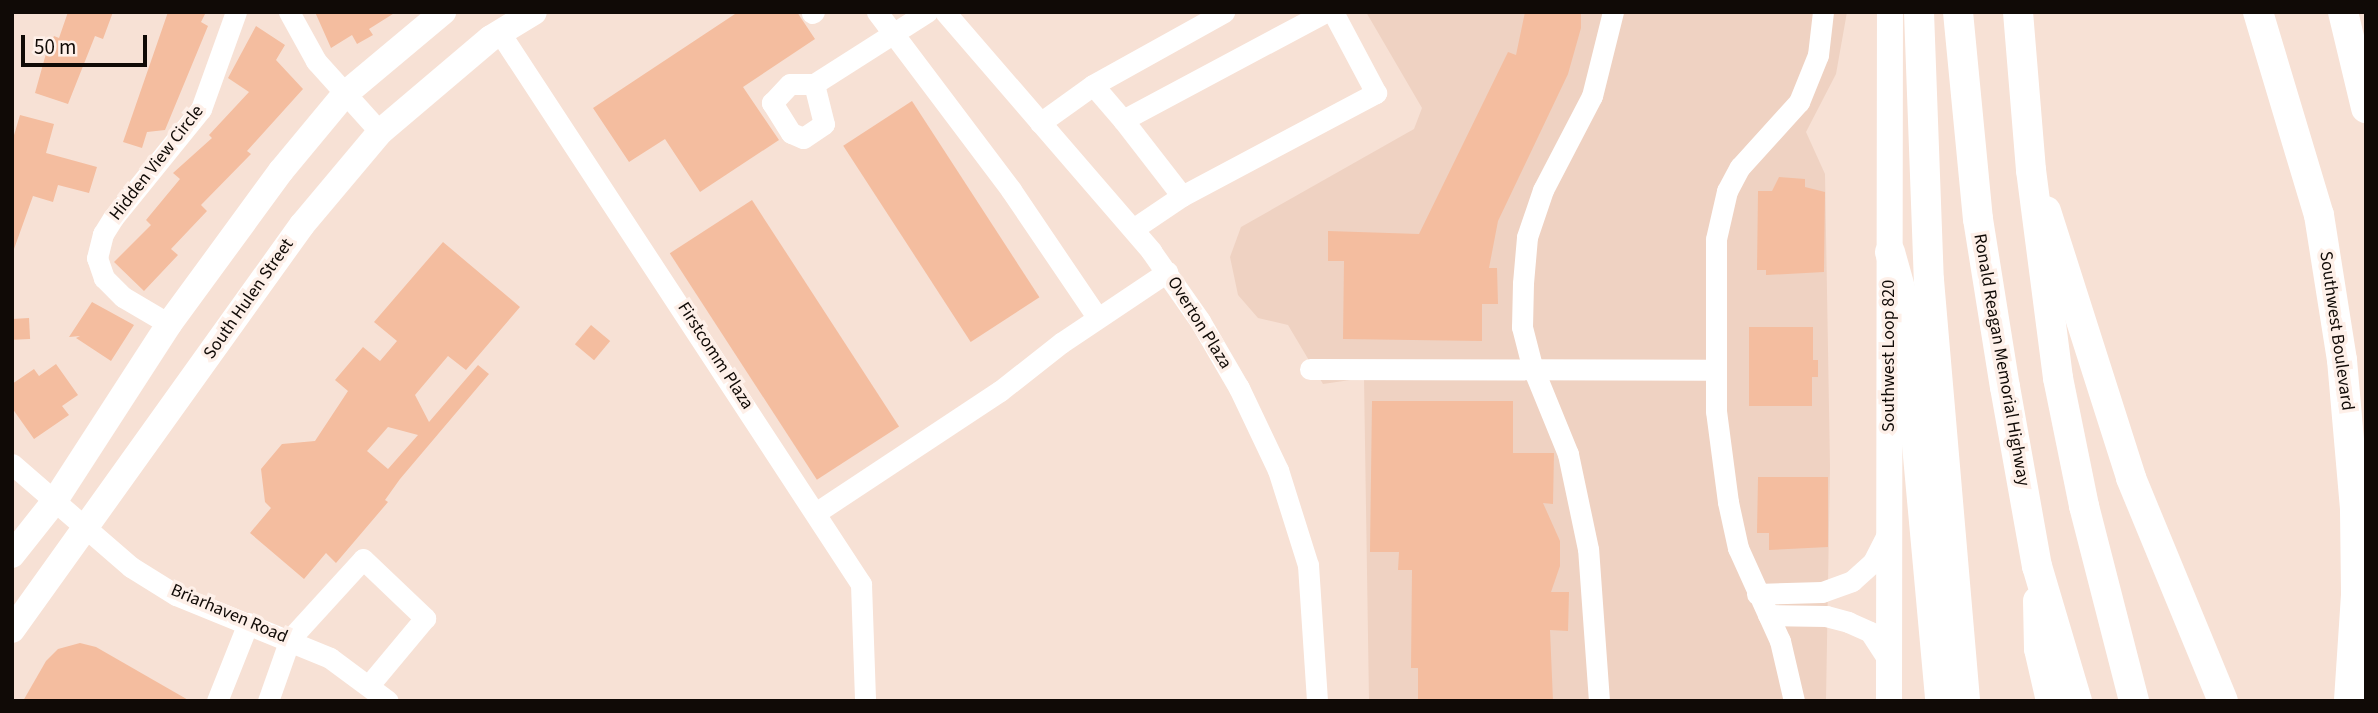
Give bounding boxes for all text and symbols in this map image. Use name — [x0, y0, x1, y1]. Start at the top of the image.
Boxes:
scale bar — [24, 21, 150, 65]
text: 50 m — [34, 32, 76, 62]
street label: Hidden View Circle — [105, 101, 209, 225]
street label: Ronald Reagan Memorial Highway — [1968, 232, 2034, 488]
street label: South Hulen Street — [199, 235, 299, 363]
street label: Southwest Boulevard — [2314, 250, 2358, 412]
street label: Overton Plaza — [1162, 273, 1236, 373]
street label: Southwest Loop 820 — [1878, 280, 1900, 432]
street label: Firstcomm Plaza — [672, 298, 758, 414]
street label: Briarhaven Road — [167, 580, 291, 648]

